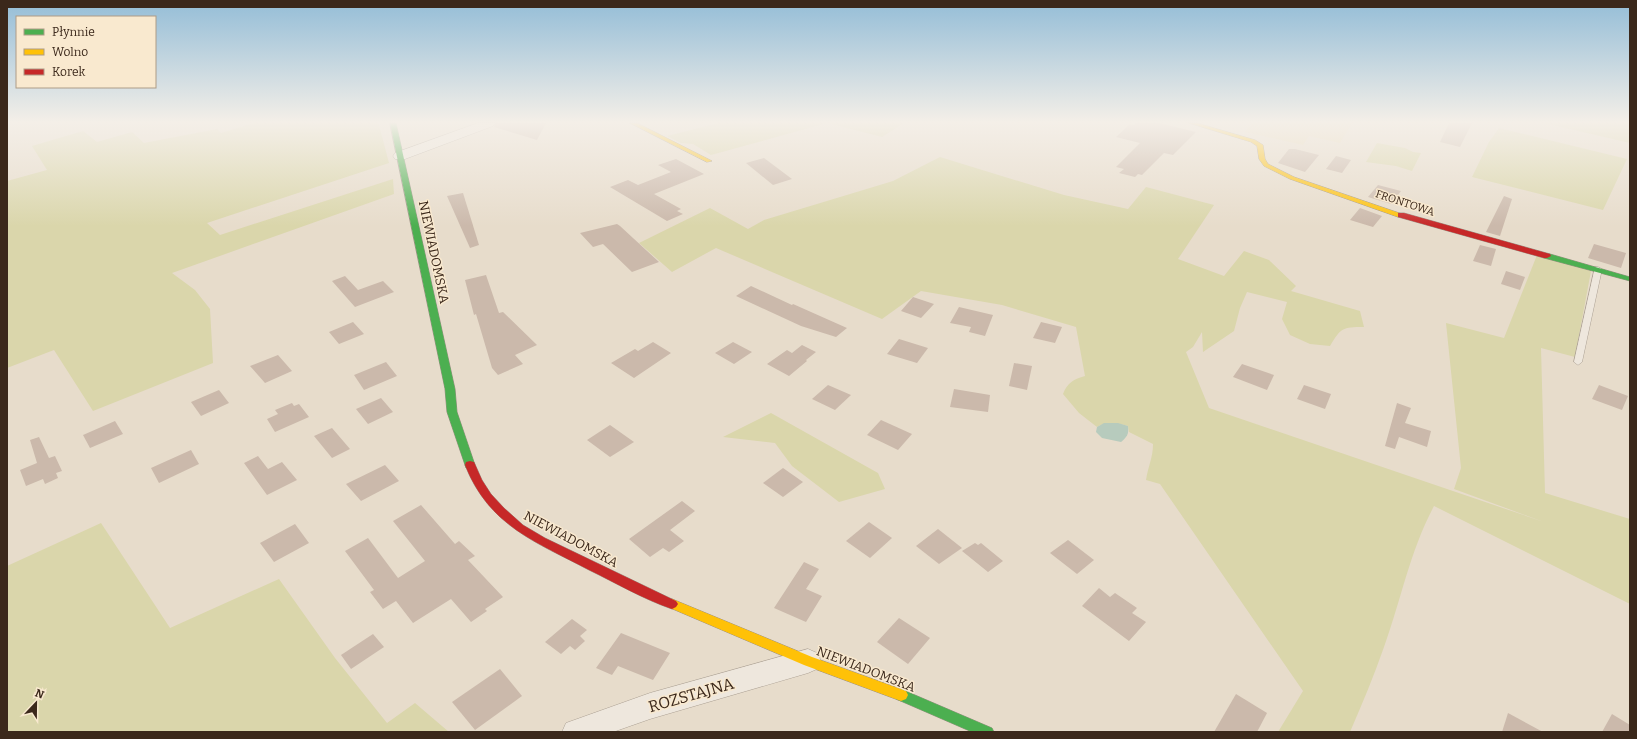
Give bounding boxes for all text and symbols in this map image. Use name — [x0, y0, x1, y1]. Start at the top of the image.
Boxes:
legend — [16, 16, 156, 88]
text: Płynnie — [52, 25, 95, 39]
text: Wolno — [52, 45, 88, 59]
text: Korek — [52, 65, 85, 79]
street label: FRONTOWA — [1374, 187, 1436, 219]
street label: NIEWIADOMSKA — [416, 199, 452, 306]
street label: NIEWIADOMSKA — [521, 508, 621, 571]
street label: NIEWIADOMSKA — [814, 643, 918, 695]
street label: ROZSTAJNA — [646, 674, 737, 716]
north arrow — [16, 683, 56, 723]
text: N — [33, 687, 46, 702]

